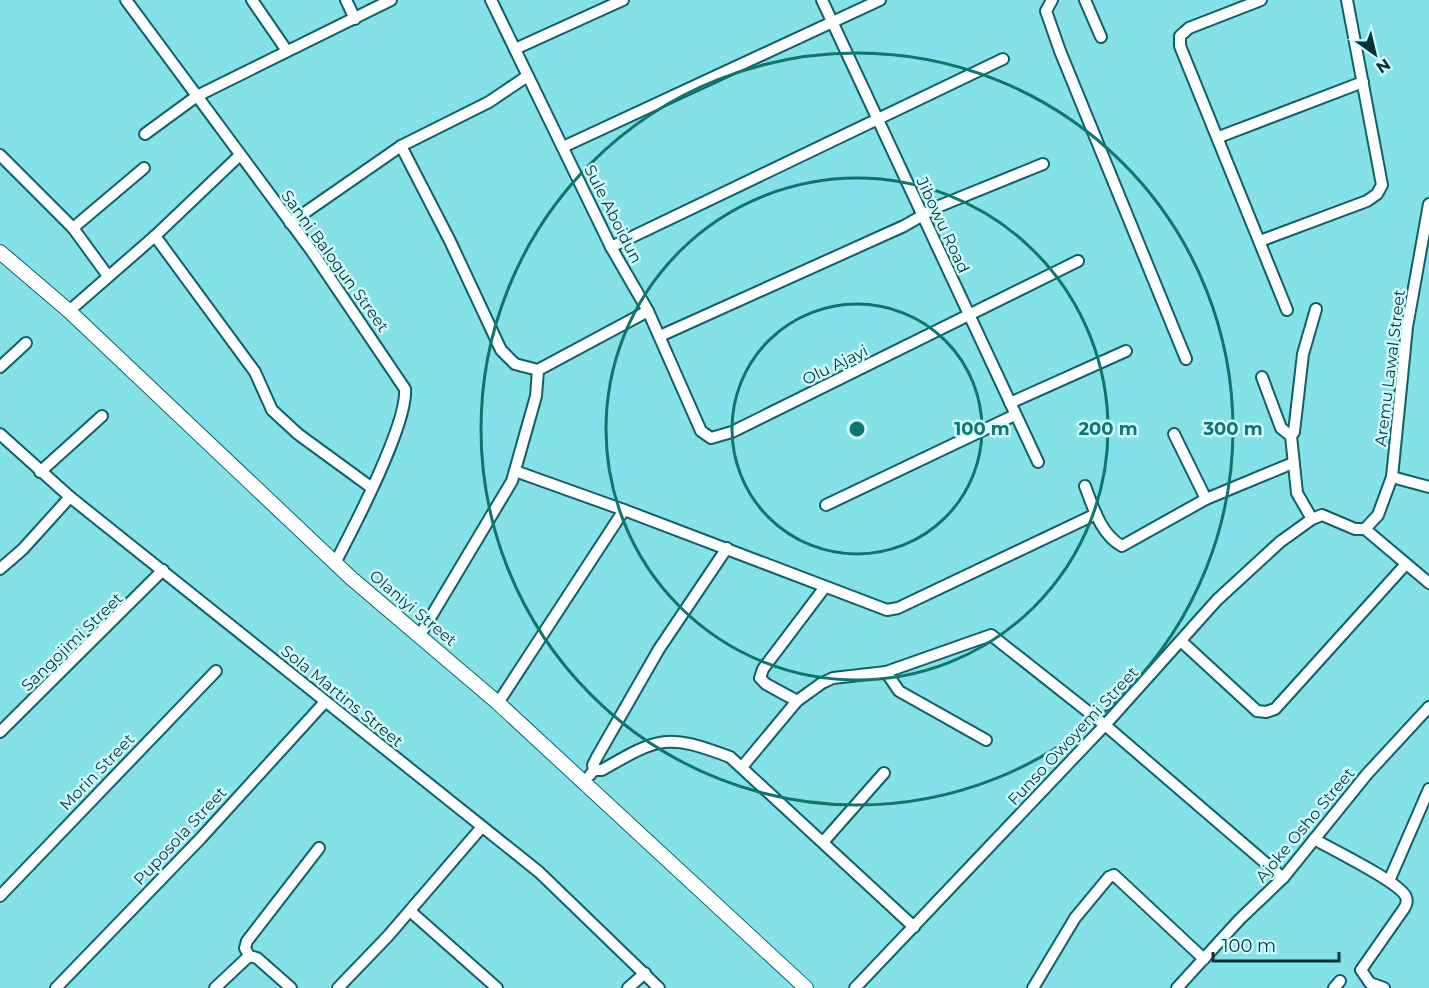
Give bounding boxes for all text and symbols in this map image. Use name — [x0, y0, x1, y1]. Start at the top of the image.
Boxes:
north arrow — [1345, 24, 1405, 84]
text: N — [1372, 55, 1394, 78]
street label: Sule Aboidun — [580, 162, 646, 266]
street label: Jibowu Road — [912, 173, 974, 276]
street label: Sanni Balogun Street — [277, 187, 393, 336]
street label: Aremu Lawal Street — [1371, 288, 1409, 448]
street label: Olu Ajayi — [799, 341, 871, 389]
text: 100 m — [954, 418, 1010, 440]
text: 200 m — [1078, 418, 1138, 440]
text: 300 m — [1202, 418, 1263, 440]
centre of rings — [847, 419, 867, 439]
street label: Olaniyi Street — [366, 566, 461, 650]
street label: Sangojimi Street — [17, 588, 127, 695]
street label: Sola Martins Street — [277, 641, 407, 751]
street label: Funso Owoyemi Street — [1004, 662, 1142, 809]
street label: Morin Street — [56, 729, 139, 814]
street label: Ajoke Osho Street — [1252, 764, 1359, 886]
street label: Puposola Street — [130, 783, 231, 889]
scale bar — [1213, 925, 1339, 963]
text: 100 m — [1222, 935, 1276, 957]

